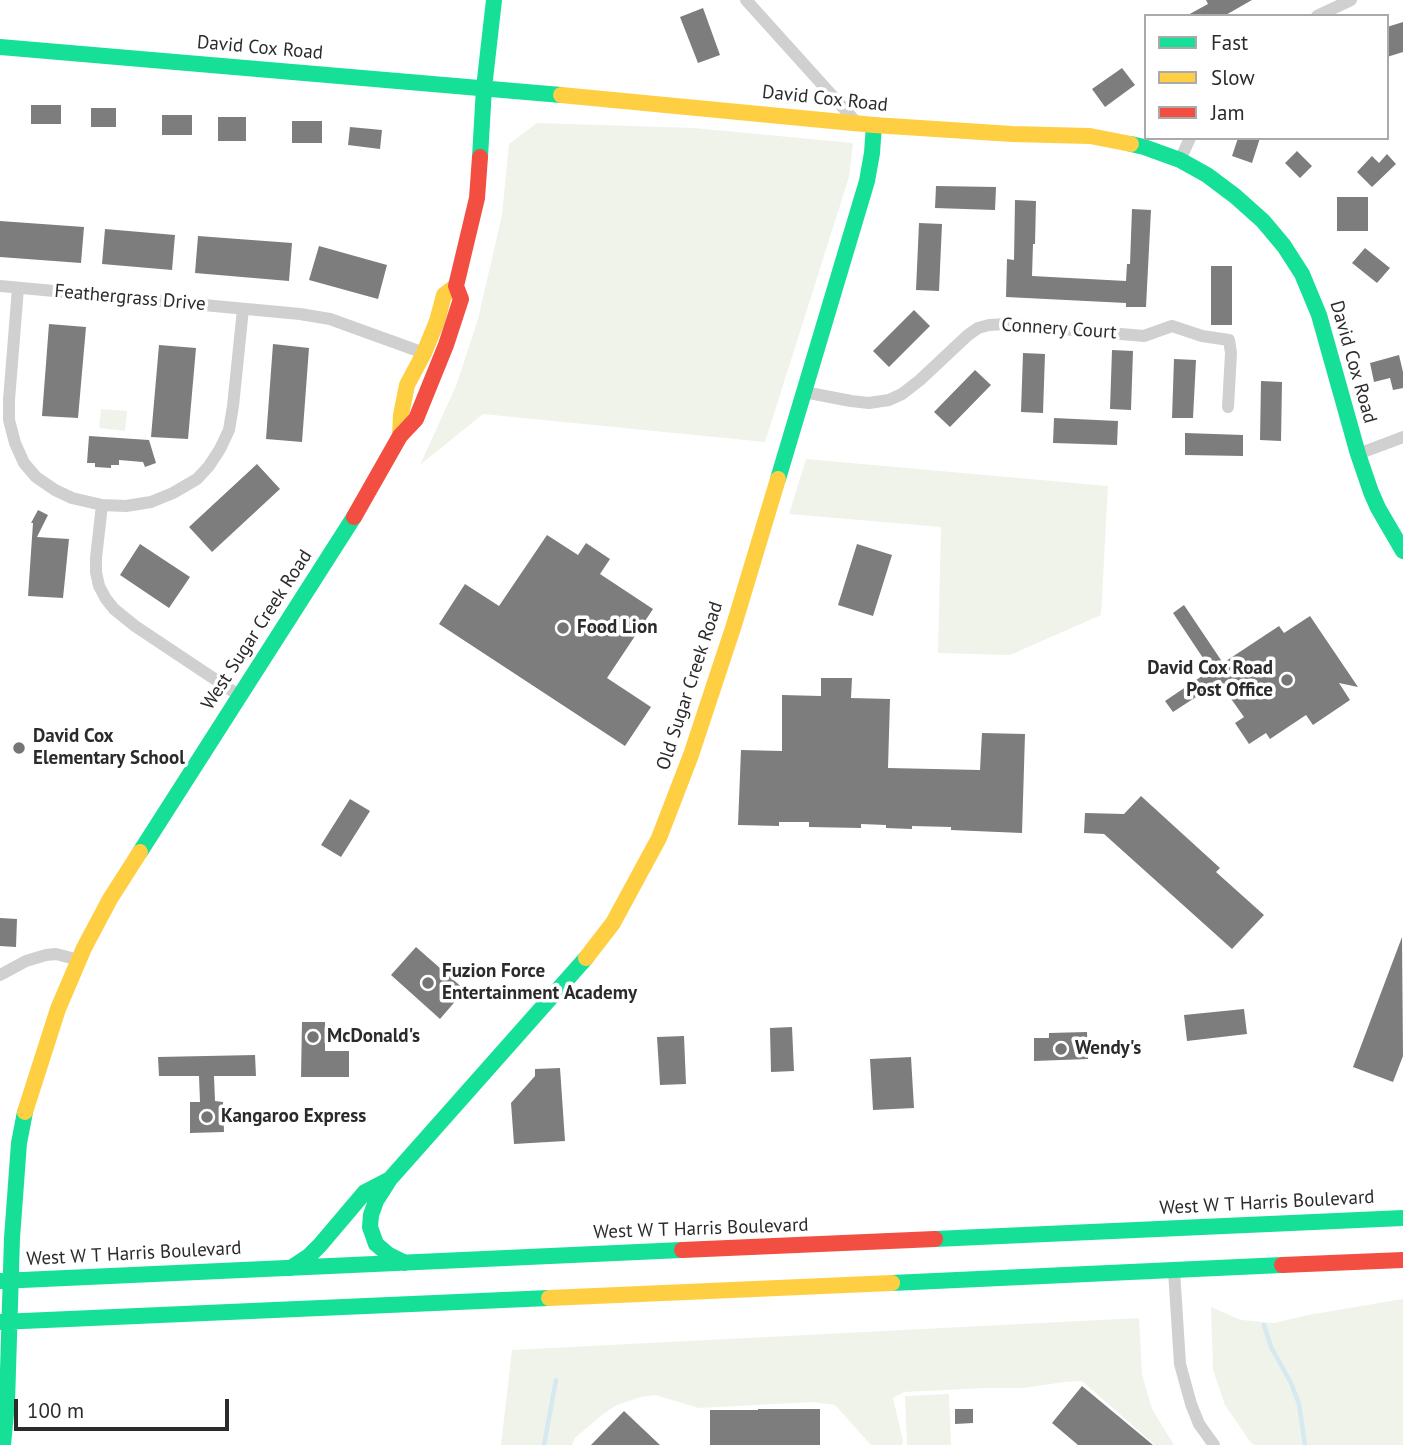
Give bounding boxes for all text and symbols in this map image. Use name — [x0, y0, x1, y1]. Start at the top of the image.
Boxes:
legend — [1144, 14, 1389, 140]
text: Fast — [1211, 29, 1248, 56]
street label: David Cox Road — [196, 31, 324, 65]
text: Slow — [1211, 64, 1255, 91]
street label: David Cox Road — [761, 81, 889, 117]
text: Jam — [1211, 99, 1245, 126]
street label: Feathergrass Drive — [54, 280, 206, 316]
street label: David Cox Road — [1325, 298, 1381, 426]
street label: Connery Court — [1001, 314, 1117, 344]
street label: West Sugar Creek Road — [197, 546, 317, 714]
street label: Old Sugar Creek Road — [652, 599, 728, 773]
place label: Food Lion — [577, 617, 658, 639]
marker: Food Lion — [555, 620, 571, 636]
place label: David Cox Road Post Office — [1147, 658, 1273, 702]
marker: David Cox Road Post Office — [1279, 672, 1295, 688]
place label: David Cox Elementary School — [33, 726, 185, 770]
marker: David Cox Elementary School — [11, 740, 27, 756]
place label: Fuzion Force Entertainment Academy — [442, 961, 637, 1005]
marker: Fuzion Force Entertainment Academy — [420, 975, 436, 991]
place label: McDonald's — [327, 1026, 420, 1048]
marker: McDonald's — [305, 1029, 321, 1045]
place label: Wendy's — [1075, 1038, 1141, 1060]
marker: Wendy's — [1053, 1041, 1069, 1057]
place label: Kangaroo Express — [221, 1106, 366, 1128]
marker: Kangaroo Express — [199, 1109, 215, 1125]
street label: West W T Harris Boulevard — [1159, 1186, 1375, 1220]
street label: West W T Harris Boulevard — [593, 1214, 809, 1244]
street label: West W T Harris Boulevard — [26, 1237, 242, 1271]
scale bar — [18, 1386, 233, 1430]
text: 100 m — [27, 1397, 84, 1424]

